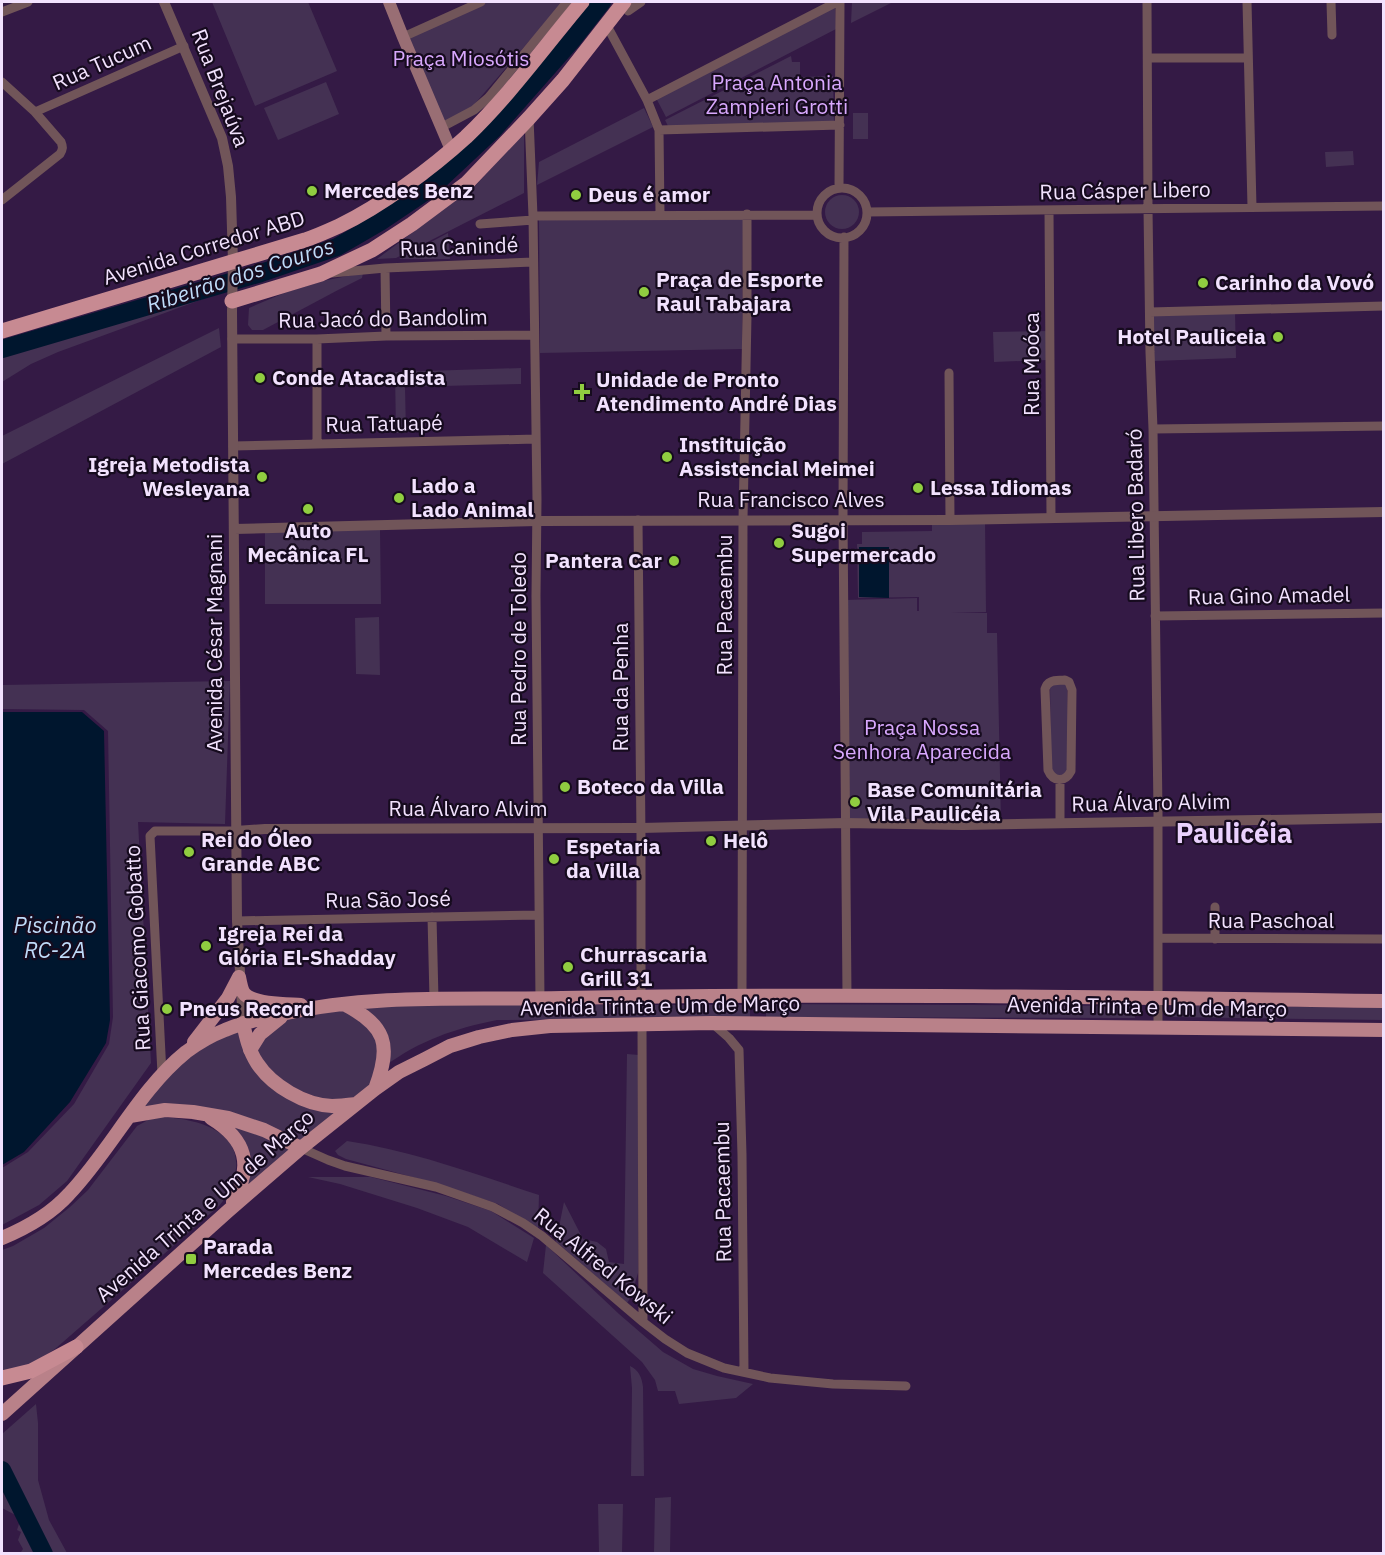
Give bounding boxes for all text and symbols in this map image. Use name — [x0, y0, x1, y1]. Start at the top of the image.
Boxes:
street label: Rua Brejaúva — [186, 25, 256, 151]
street label: Rua Tucum — [48, 28, 155, 96]
park label: Praça Miosótis — [393, 44, 529, 72]
park label: Praça Antonia Zampieri Grotti — [706, 68, 848, 120]
street label: Rua Cásper Libero — [1039, 175, 1211, 205]
place label: Mercedes Benz — [324, 176, 473, 204]
place label: Deus é amor — [588, 180, 711, 208]
marker: Mercedes Benz — [305, 184, 319, 198]
marker: Deus é amor — [569, 188, 583, 202]
street label: Avenida Corredor ABD — [99, 203, 308, 291]
street label: Rua Canindé — [399, 230, 519, 262]
water label: Ribeirão dos Couros — [142, 231, 337, 319]
place label: Praça de Esporte Raul Tabajara — [656, 265, 823, 317]
place label: Carinho da Vovó — [1215, 268, 1374, 296]
marker: Carinho da Vovó — [1196, 276, 1210, 290]
marker: Praça de Esporte Raul Tabajara — [637, 285, 651, 299]
street label: Rua Jacó do Bandolim — [278, 302, 488, 334]
street label: Rua Moóca — [1017, 312, 1045, 416]
place label: Hotel Pauliceia — [1117, 322, 1266, 350]
marker: Hotel Pauliceia — [1271, 330, 1285, 344]
place label: Conde Atacadista — [272, 363, 446, 391]
place label: Unidade de Pronto Atendimento André Dias — [596, 365, 837, 417]
marker: Conde Atacadista — [253, 371, 267, 385]
marker: Unidade de Pronto Atendimento André Dias — [573, 383, 591, 401]
street label: Rua Tatuapé — [325, 408, 443, 438]
street label: Rua Libero Badaró — [1119, 428, 1151, 602]
place label: Instituição Assistencial Meimei — [679, 430, 875, 482]
place label: Igreja Metodista Wesleyana — [88, 450, 250, 502]
marker: Instituição Assistencial Meimei — [660, 450, 674, 464]
marker: Igreja Metodista Wesleyana — [255, 470, 269, 484]
place label: Lado a Lado Animal — [411, 471, 534, 523]
place label: Lessa Idiomas — [930, 473, 1072, 501]
marker: Lessa Idiomas — [911, 481, 925, 495]
street label: Rua Francisco Alves — [697, 485, 885, 513]
marker: Lado a Lado Animal — [392, 491, 406, 505]
marker: Auto Mecânica FL — [301, 502, 315, 516]
place label: Auto Mecânica FL — [247, 516, 369, 568]
place label: Sugoi Supermercado — [791, 516, 936, 568]
street label: Avenida César Magnani — [200, 534, 228, 752]
street label: Rua Pacaembu — [710, 534, 738, 676]
marker: Sugoi Supermercado — [772, 536, 786, 550]
place label: Pantera Car — [545, 546, 663, 574]
street label: Rua Pedro de Toledo — [504, 552, 532, 746]
marker: Pantera Car — [667, 554, 681, 568]
street label: Rua Gino Amadel — [1188, 580, 1351, 610]
street label: Rua da Penha — [606, 623, 634, 751]
park label: Praça Nossa Senhora Aparecida — [833, 713, 1011, 765]
place label: Boteco da Villa — [577, 772, 724, 800]
place label: Base Comunitária Vila Paulicéia — [867, 775, 1042, 827]
marker: Boteco da Villa — [558, 780, 572, 794]
street label: Rua Álvaro Alvim — [1071, 787, 1231, 817]
street label: Rua Álvaro Alvim — [388, 794, 548, 822]
marker: Base Comunitária Vila Paulicéia — [848, 795, 862, 809]
district label: Paulicéia — [1176, 815, 1292, 850]
place label: Rei do Óleo Grande ABC — [201, 825, 321, 877]
place label: Helô — [723, 826, 768, 854]
place label: Espetaria da Villa — [566, 832, 660, 884]
marker: Helô — [704, 834, 718, 848]
street label: Rua Giacomo Gobatto — [118, 845, 156, 1052]
marker: Rei do Óleo Grande ABC — [182, 845, 196, 859]
marker: Espetaria da Villa — [547, 852, 561, 866]
street label: Rua São José — [325, 884, 451, 914]
street label: Rua Paschoal — [1208, 906, 1335, 934]
water label: Piscinão RC-2A — [13, 910, 97, 964]
place label: Igreja Rei da Glória El-Shadday — [218, 919, 397, 971]
marker: Igreja Rei da Glória El-Shadday — [199, 939, 213, 953]
place label: Churrascaria Grill 31 — [580, 940, 707, 992]
marker: Churrascaria Grill 31 — [561, 960, 575, 974]
street label: Avenida Trinta e Um de Março — [520, 989, 800, 1021]
street label: Avenida Trinta e Um de Março — [1007, 990, 1287, 1022]
place label: Pneus Record — [179, 994, 314, 1022]
marker: Pneus Record — [160, 1002, 174, 1016]
street label: Avenida Trinta e Um de Março — [89, 1103, 319, 1308]
street label: Rua Pacaembu — [707, 1121, 737, 1263]
street label: Rua Alfred Kowski — [528, 1201, 679, 1330]
place label: Parada Mercedes Benz — [203, 1232, 352, 1284]
marker: Parada Mercedes Benz — [184, 1252, 198, 1266]

